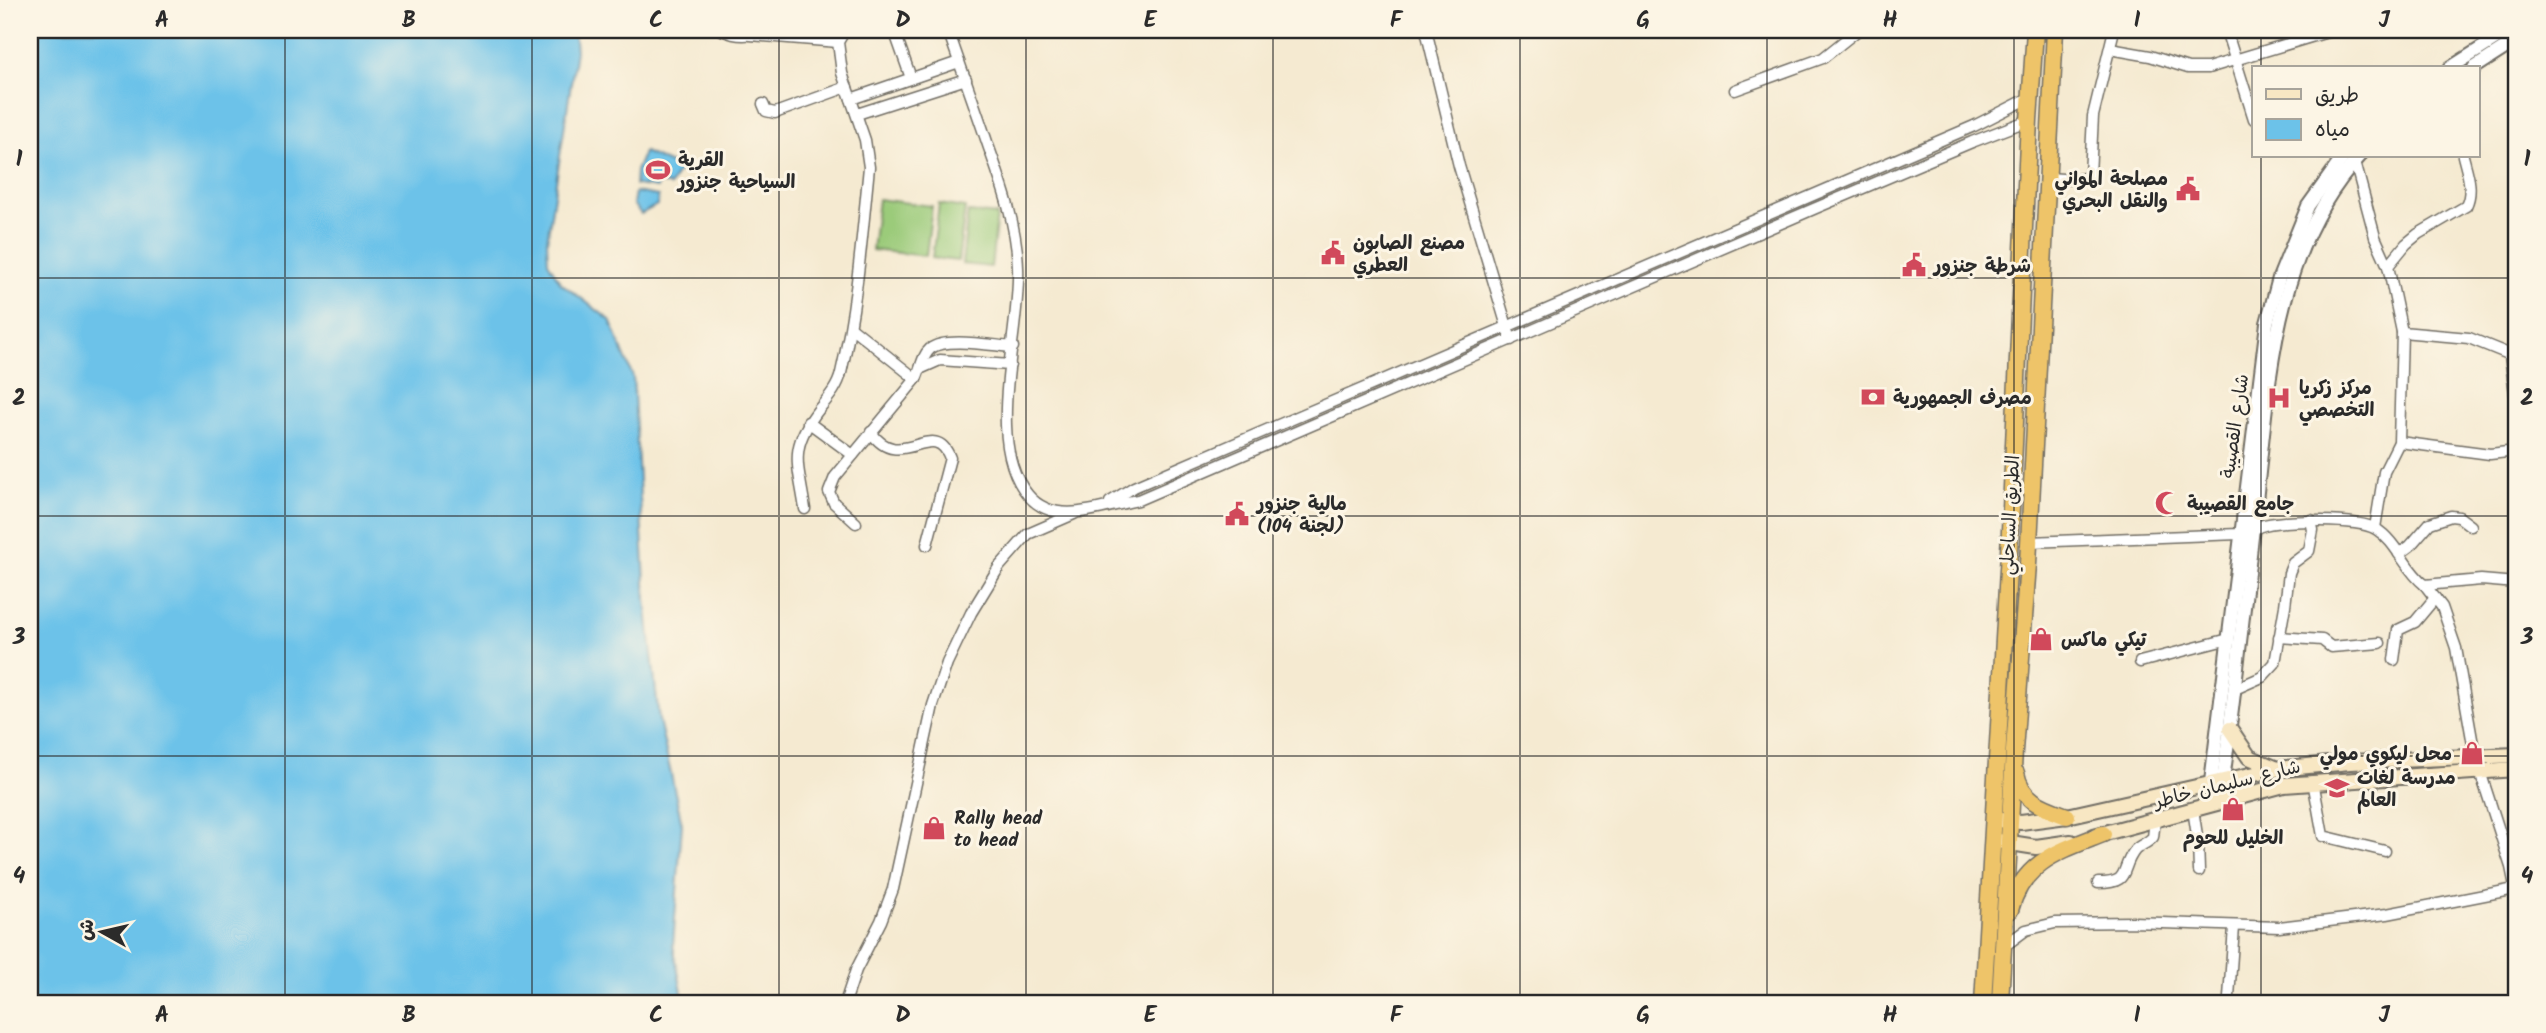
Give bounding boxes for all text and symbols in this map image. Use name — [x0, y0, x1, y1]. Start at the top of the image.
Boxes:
text: A — [155, 3, 169, 39]
text: B — [402, 3, 416, 39]
text: C — [649, 3, 663, 39]
text: D — [895, 3, 911, 39]
text: E — [1144, 3, 1158, 39]
text: F — [1390, 3, 1404, 39]
text: G — [1636, 3, 1650, 39]
text: H — [1883, 3, 1898, 39]
text: I — [2133, 3, 2141, 39]
text: J — [2378, 3, 2390, 39]
legend — [2252, 66, 2480, 158]
text: طريق — [2315, 80, 2359, 113]
text: مياه — [2315, 114, 2350, 147]
text: 1 — [16, 142, 23, 178]
text: 1 — [2524, 142, 2531, 178]
place label: القرية السياحية جنزور — [676, 146, 796, 198]
sports icon: القرية السياحية جنزور — [644, 156, 672, 184]
place label: مصلحة المواني والنقل البحري — [2054, 165, 2168, 217]
public building icon: مصلحة المواني والنقل البحري — [2174, 175, 2202, 203]
place label: مصنع الصابون العطري — [1353, 229, 1465, 281]
public building icon: مصنع الصابون العطري — [1319, 239, 1347, 267]
public building icon: شرطة جنزور — [1900, 251, 1928, 279]
place label: شرطة جنزور — [1932, 252, 2031, 282]
street label: شارع القصيبة — [2214, 372, 2258, 481]
place label: مركز زكريا التخصصي — [2299, 374, 2374, 426]
text: 2 — [12, 381, 26, 417]
text: 2 — [2520, 381, 2534, 417]
bank icon: مصرف الجمهورية — [1859, 383, 1887, 411]
place label: مصرف الجمهورية — [1893, 384, 2032, 414]
hospital icon: مركز زكريا التخصصي — [2265, 384, 2293, 412]
street label: الطريق الساحلي — [1993, 454, 2029, 576]
mosque icon: جامع القصيبة — [2153, 489, 2181, 517]
place label: مالية جنزور (لجنة 104) — [1255, 490, 1347, 542]
place label: جامع القصيبة — [2187, 490, 2294, 520]
public building icon: مالية جنزور (لجنة 104) — [1223, 500, 1251, 528]
text: 3 — [12, 620, 26, 656]
text: 3 — [2520, 620, 2534, 656]
shop icon: تيكي ماكس — [2027, 625, 2055, 653]
place label: تيكي ماكس — [2061, 626, 2148, 656]
shop icon: محل ليكوي مولي — [2458, 739, 2486, 767]
place label: محل ليكوي مولي — [2320, 740, 2452, 770]
street label: شارع سليمان خاطر — [2149, 752, 2304, 818]
place label: مدرسة لغات العالم — [2357, 764, 2456, 816]
school or university icon: مدرسة لغات العالم — [2323, 774, 2351, 802]
shop icon: الخليل للحوم — [2219, 795, 2247, 823]
place label: Rally head to head — [954, 804, 1043, 856]
shop icon: Rally head to head — [920, 814, 948, 842]
place label: الخليل للحوم — [2183, 824, 2283, 854]
text: 4 — [13, 859, 26, 895]
text: 4 — [2521, 859, 2534, 895]
north arrow — [66, 897, 136, 967]
text: ش — [71, 917, 103, 942]
text: A — [155, 998, 169, 1033]
text: B — [402, 998, 416, 1033]
text: C — [649, 998, 663, 1033]
text: D — [895, 998, 911, 1033]
text: E — [1144, 998, 1158, 1033]
text: F — [1390, 998, 1404, 1033]
text: G — [1636, 998, 1650, 1033]
text: H — [1883, 998, 1898, 1033]
text: I — [2133, 998, 2141, 1033]
text: J — [2378, 998, 2390, 1033]

